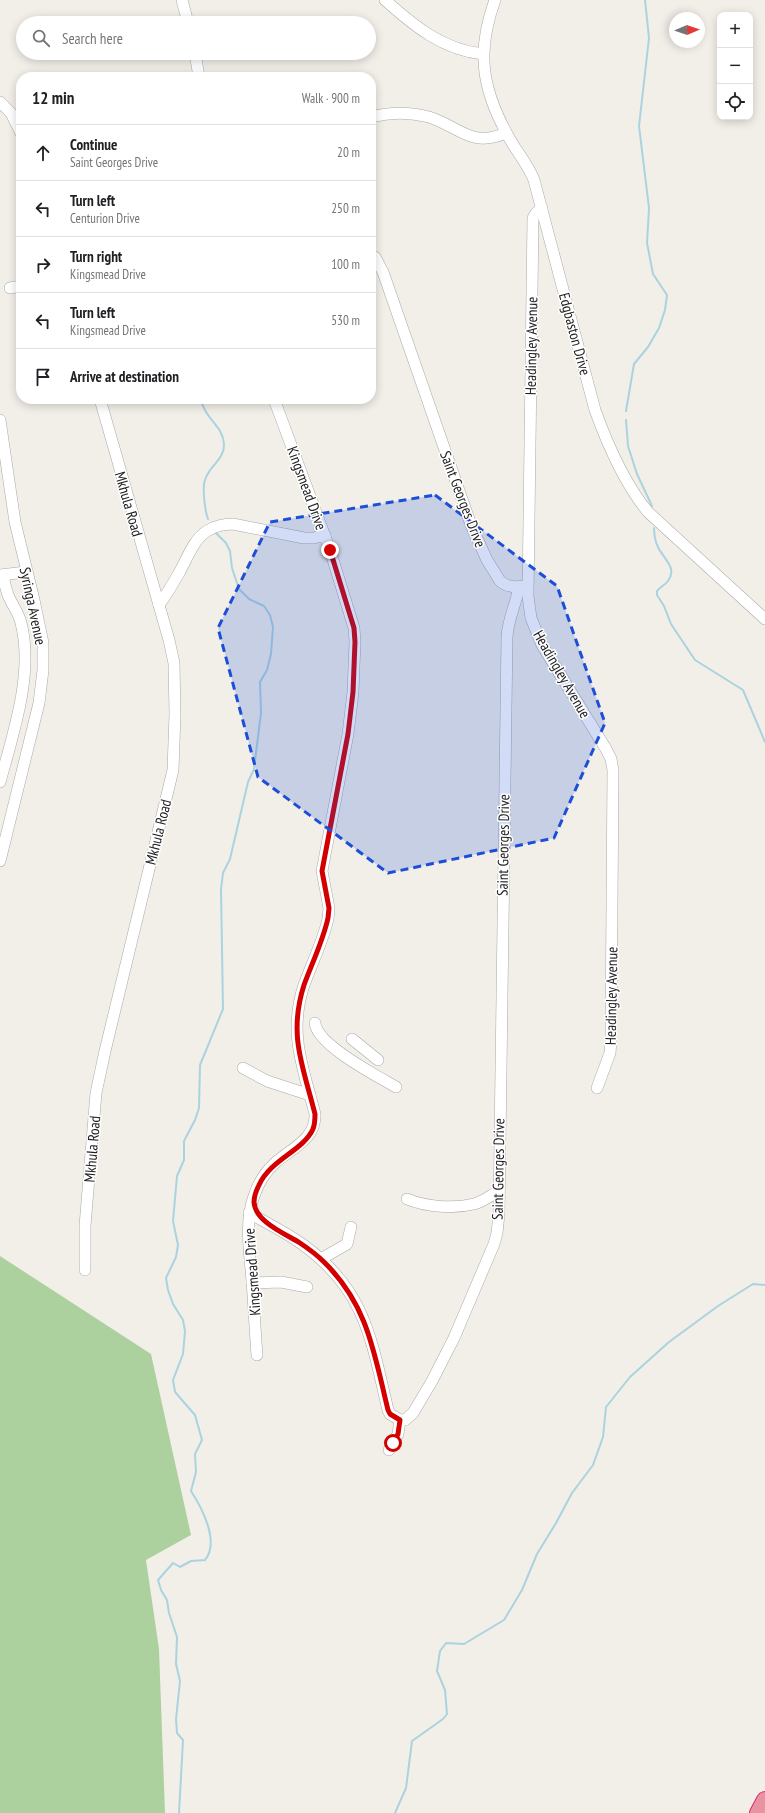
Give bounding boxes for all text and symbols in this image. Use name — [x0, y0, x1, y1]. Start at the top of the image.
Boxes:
north arrow — [669, 12, 705, 48]
map controls — [717, 12, 753, 120]
button: + — [717, 12, 753, 48]
search box — [16, 16, 376, 60]
icon: search — [30, 27, 52, 49]
text: Search here — [62, 29, 123, 48]
button: − — [717, 48, 753, 84]
button: locate — [717, 84, 753, 120]
text: 12 min — [32, 87, 74, 109]
text: Walk · 900 m — [302, 90, 360, 107]
text: Continue — [70, 135, 117, 154]
icon: ahead — [32, 142, 54, 164]
text: 20 m — [337, 144, 360, 161]
text: Saint Georges Drive — [70, 154, 158, 171]
text: Turn left — [70, 191, 115, 210]
icon: left — [32, 198, 54, 220]
text: 250 m — [331, 200, 360, 217]
text: Centurion Drive — [70, 210, 140, 227]
text: Turn right — [70, 247, 122, 266]
icon: right — [32, 254, 54, 276]
text: 100 m — [331, 256, 360, 273]
text: Kingsmead Drive — [70, 266, 146, 283]
street label: Edgbaston Drive — [555, 291, 595, 377]
street label: Headingley Avenue — [521, 297, 541, 395]
text: Turn left — [70, 303, 115, 322]
icon: left — [32, 310, 54, 332]
text: 530 m — [331, 312, 360, 329]
text: Kingsmead Drive — [70, 322, 146, 339]
icon: arrive — [32, 366, 54, 388]
text: Arrive at destination — [70, 367, 179, 386]
street label: Kingsmead Drive — [283, 444, 331, 532]
street label: Saint Georges Drive — [436, 448, 490, 550]
street label: Mkhula Road — [111, 469, 147, 539]
route end — [321, 541, 339, 559]
street label: Syringa Avenue — [15, 565, 51, 647]
street label: Headingley Avenue — [529, 627, 595, 721]
street label: Saint Georges Drive — [493, 794, 513, 896]
street label: Mkhula Road — [141, 797, 175, 867]
street label: Headingley Avenue — [601, 947, 621, 1045]
street label: Mkhula Road — [80, 1115, 104, 1183]
street label: Saint Georges Drive — [488, 1118, 508, 1220]
street label: Kingsmead Drive — [239, 1228, 265, 1316]
route start — [384, 1434, 402, 1452]

